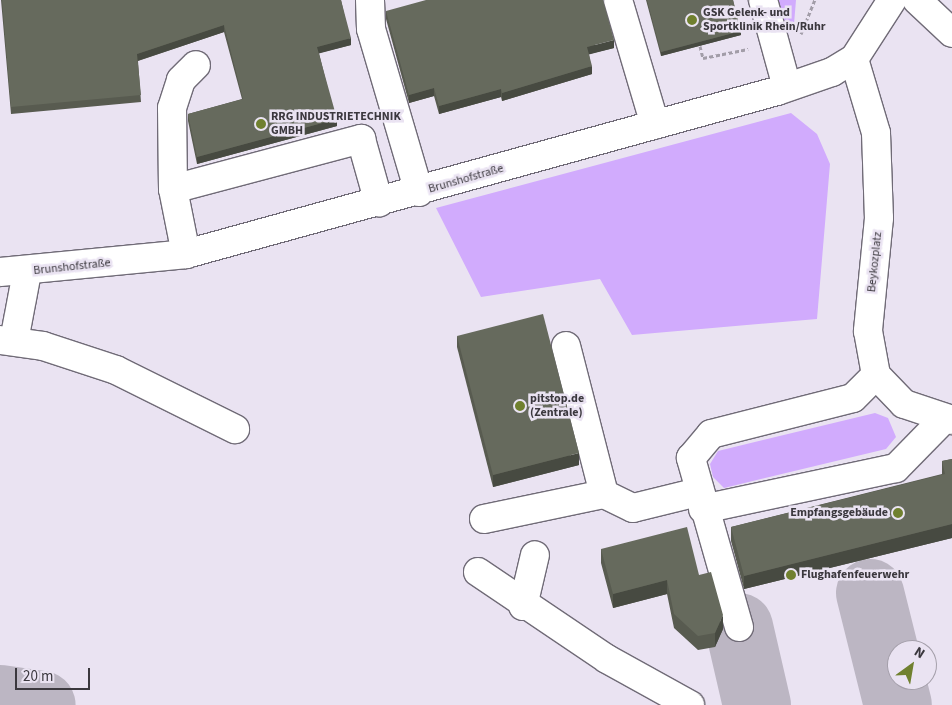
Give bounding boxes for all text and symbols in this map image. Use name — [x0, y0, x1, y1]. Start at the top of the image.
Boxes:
place label: GSK Gelenk- und Sportklinik Rhein/Ruhr — [703, 6, 826, 34]
marker: GSK Gelenk- und Sportklinik Rhein/Ruhr — [685, 13, 699, 27]
place label: RRG INDUSTRIETECHNIK GMBH — [271, 110, 401, 138]
marker: RRG INDUSTRIETECHNIK GMBH — [255, 118, 267, 130]
street label: Brunshofstraße — [427, 161, 505, 197]
street label: Beykozplatz — [865, 231, 885, 293]
street label: Brunshofstraße — [33, 256, 111, 278]
place label: pitstop.de (Zentrale) — [530, 392, 584, 420]
marker: pitstop.de (Zentrale) — [514, 400, 526, 412]
place label: Empfangsgebäude — [790, 506, 888, 520]
marker: Empfangsgebäude — [892, 507, 904, 519]
place label: Flughafenfeuerwehr — [801, 568, 909, 582]
marker: Flughafenfeuerwehr — [785, 569, 797, 581]
north arrow — [887, 640, 937, 690]
text: N — [910, 642, 929, 664]
scale bar — [18, 658, 92, 690]
text: 20 m — [23, 666, 53, 687]

